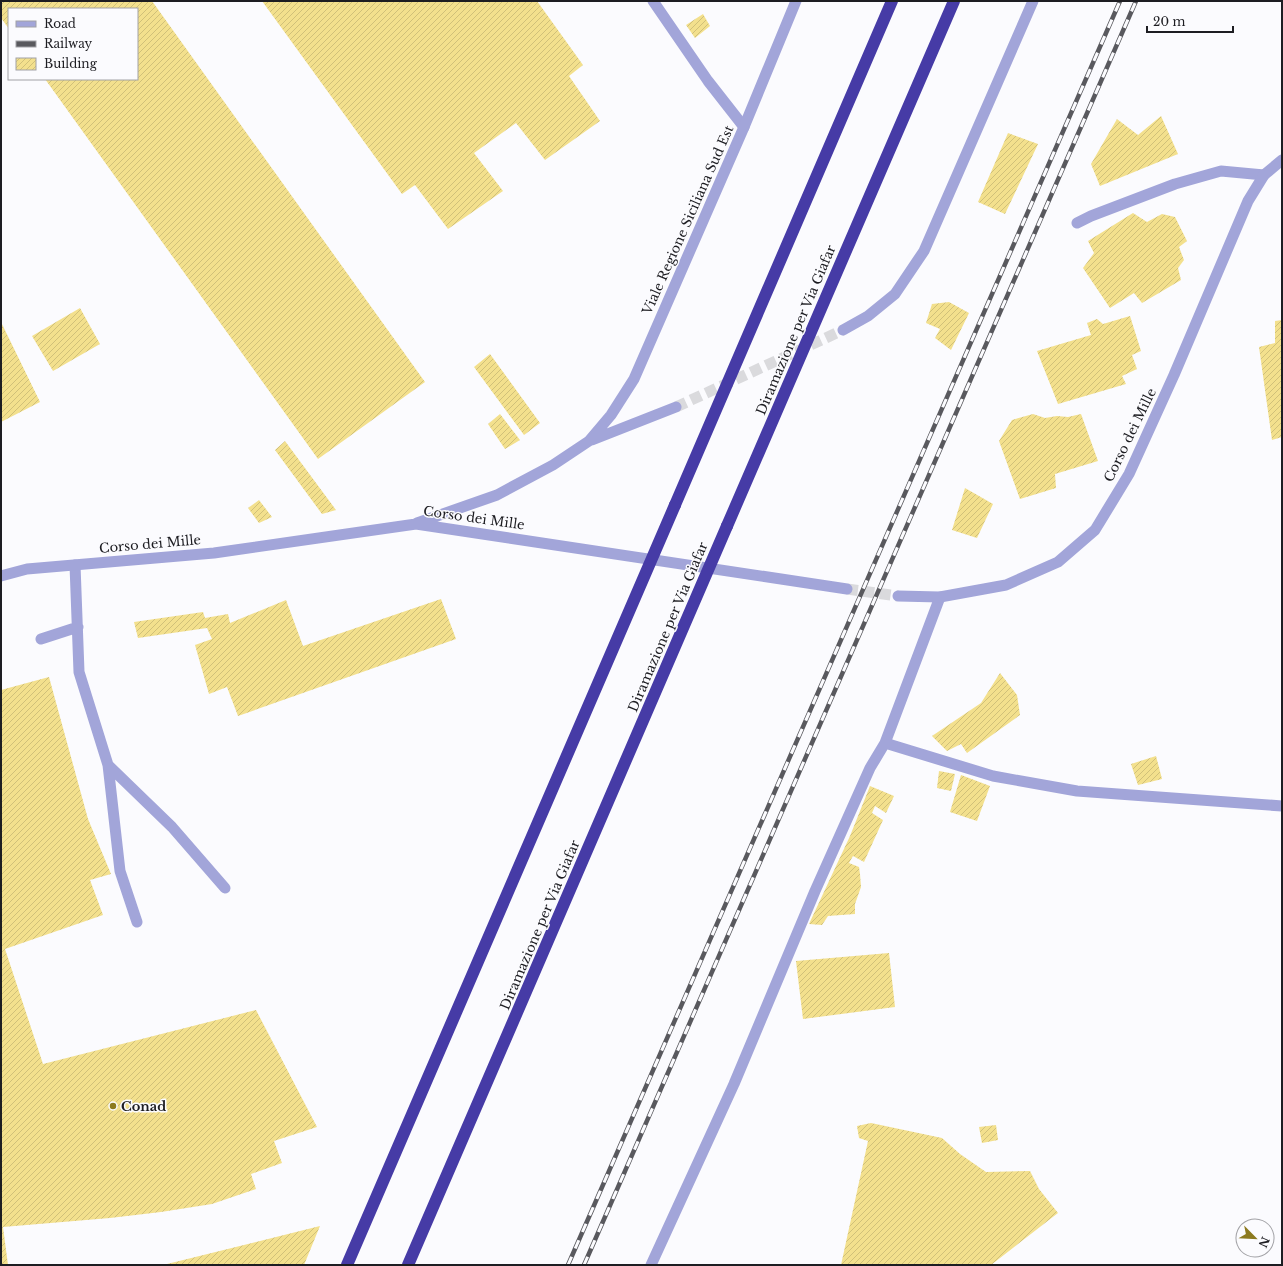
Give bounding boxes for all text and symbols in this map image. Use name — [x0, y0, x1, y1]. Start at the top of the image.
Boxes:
legend — [8, 8, 138, 80]
scale bar — [1147, 8, 1233, 34]
text: 20 m — [1153, 14, 1185, 29]
text: Road — [44, 16, 76, 31]
text: Railway — [44, 36, 93, 51]
text: Building — [44, 56, 98, 71]
street label: Viale Regione Siciliana Sud Est — [638, 123, 738, 318]
street label: Diramazione per Via Giafar — [752, 242, 840, 418]
street label: Corso dei Mille — [1100, 385, 1160, 485]
street label: Corso dei Mille — [422, 502, 526, 534]
street label: Corso dei Mille — [98, 531, 202, 557]
street label: Diramazione per Via Giafar — [624, 539, 712, 715]
street label: Diramazione per Via Giafar — [496, 837, 584, 1013]
place label: Conad — [121, 1098, 166, 1115]
marker: Conad — [108, 1101, 118, 1111]
north arrow — [1235, 1218, 1275, 1258]
text: N — [1255, 1234, 1273, 1250]

